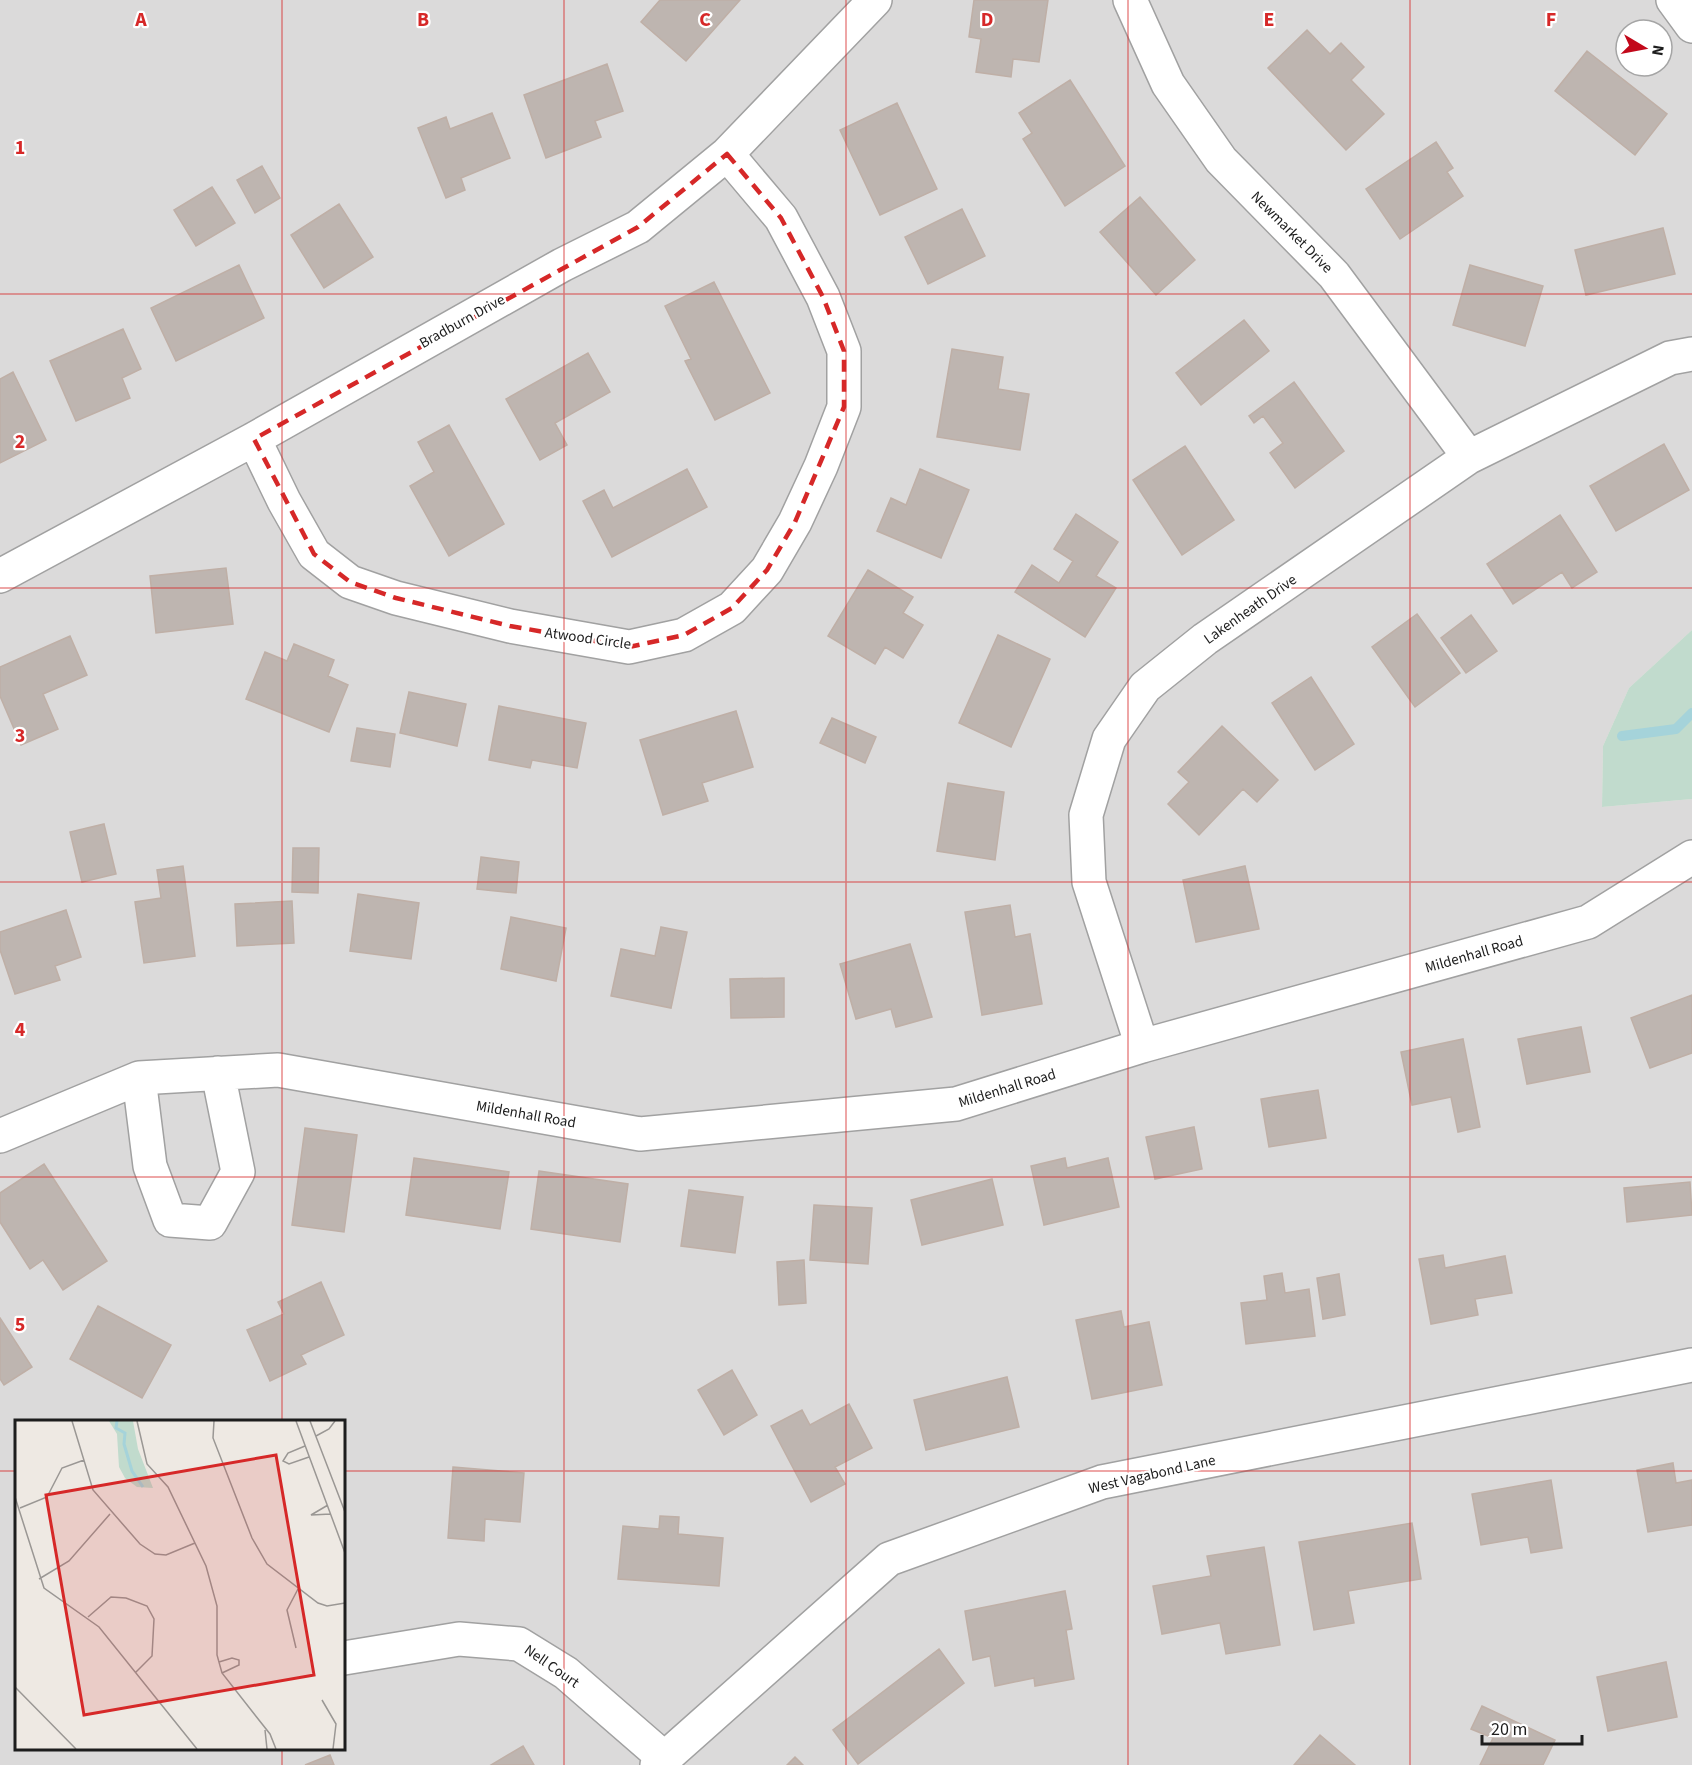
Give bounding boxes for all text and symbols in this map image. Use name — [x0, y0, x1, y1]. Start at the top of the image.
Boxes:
text: A — [134, 6, 147, 34]
text: B — [417, 6, 429, 34]
text: C — [699, 6, 711, 34]
text: D — [981, 6, 993, 34]
text: E — [1264, 6, 1274, 34]
text: F — [1546, 6, 1556, 34]
north arrow — [1614, 18, 1674, 78]
text: N — [1646, 43, 1670, 58]
text: 1 — [15, 134, 25, 162]
street label: Newmarket Drive — [1246, 187, 1337, 278]
street label: Bradburn Drive — [416, 289, 509, 354]
text: 2 — [15, 428, 25, 456]
street label: Lakenheath Drive — [1200, 570, 1301, 649]
street label: Atwood Circle — [544, 622, 632, 655]
text: 3 — [15, 722, 25, 750]
street label: Mildenhall Road — [1423, 930, 1526, 978]
text: 4 — [15, 1016, 26, 1044]
street label: Mildenhall Road — [956, 1064, 1058, 1113]
street label: Mildenhall Road — [474, 1095, 577, 1134]
text: 5 — [15, 1311, 25, 1339]
inset map — [15, 1420, 345, 1750]
street label: West Vagabond Lane — [1087, 1450, 1218, 1499]
street label: Nell Court — [520, 1640, 584, 1693]
scale bar — [1482, 1708, 1582, 1746]
text: 20 m — [1491, 1717, 1527, 1742]

